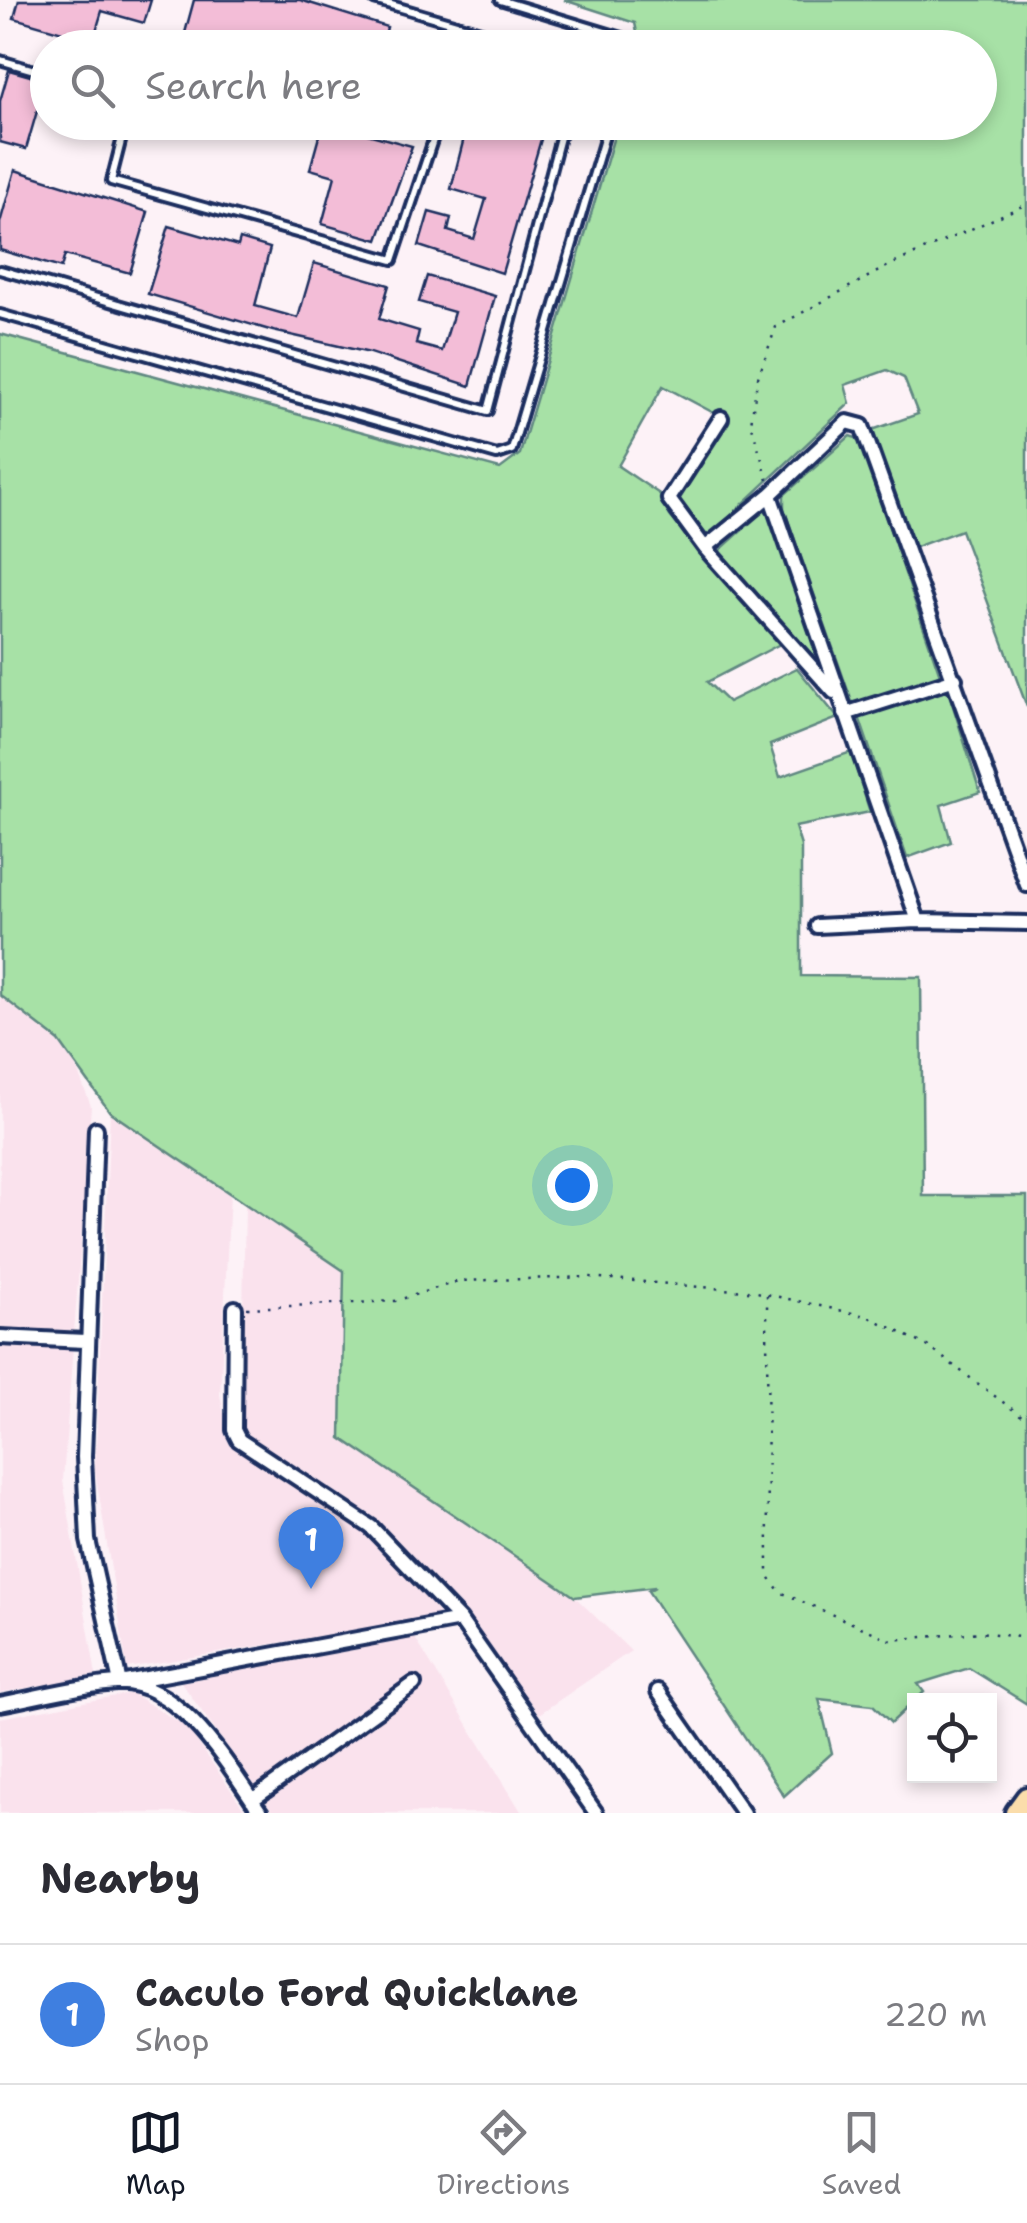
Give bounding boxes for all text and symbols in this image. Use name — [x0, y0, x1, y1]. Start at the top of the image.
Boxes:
search box — [30, 30, 997, 140]
icon: search — [65, 58, 120, 113]
text: Search here — [145, 60, 362, 111]
your location — [547, 1160, 598, 1211]
pin: 1 — [278, 1506, 344, 1589]
map controls — [907, 1693, 997, 1783]
button: locate — [907, 1693, 997, 1783]
text: Nearby — [40, 1850, 200, 1906]
text: Caculo Ford Quicklane — [135, 1967, 579, 2018]
text: 1 — [65, 1993, 80, 2036]
text: 220 m — [884, 1993, 987, 2036]
text: Shop — [135, 2018, 210, 2061]
tab: Map — [126, 2105, 186, 2203]
tab: Directions — [437, 2105, 570, 2203]
tab: Saved — [822, 2105, 901, 2203]

